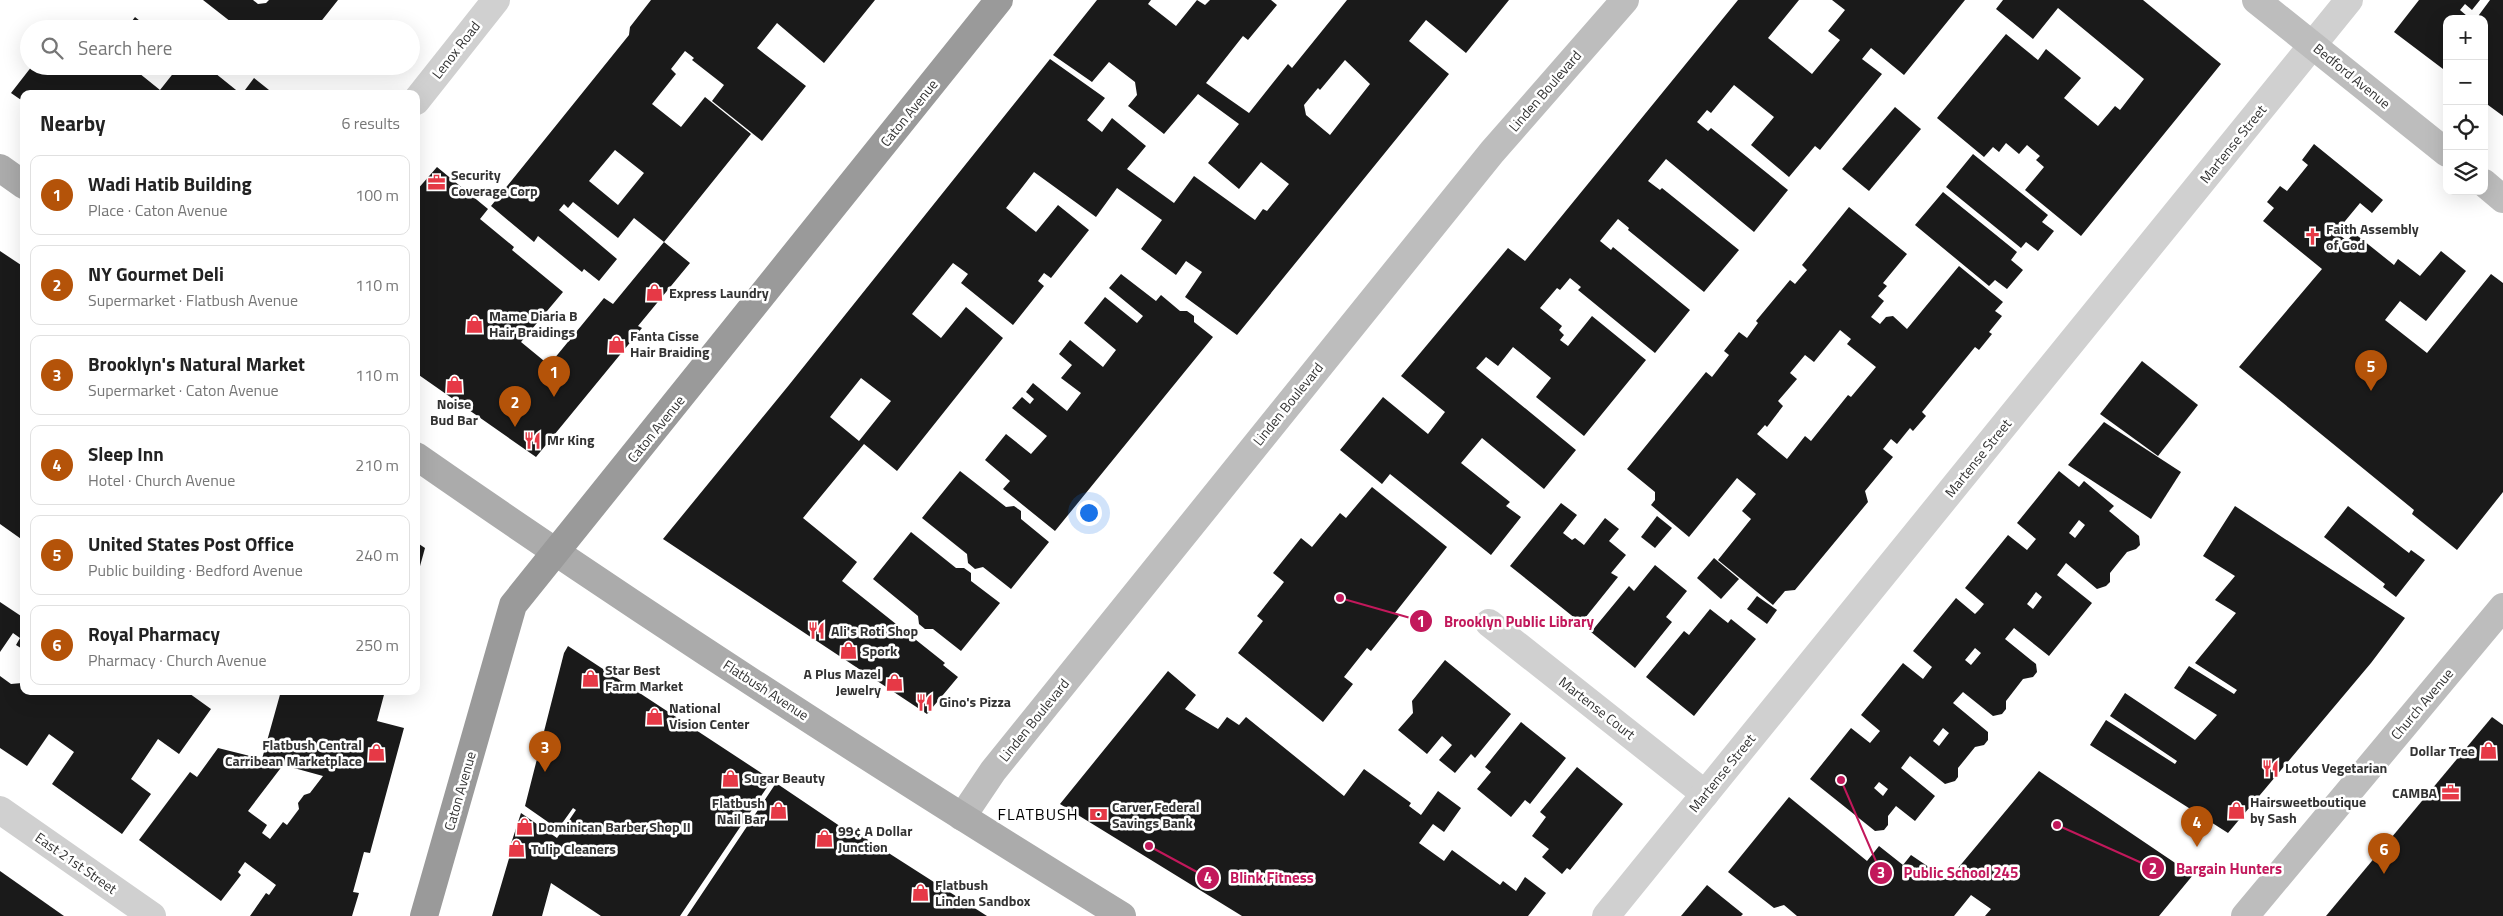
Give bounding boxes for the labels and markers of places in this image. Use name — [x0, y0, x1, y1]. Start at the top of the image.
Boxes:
place label: Security Coverage Corp — [451, 164, 538, 201]
office icon: Security Coverage Corp — [427, 173, 447, 193]
place label: Faith Assembly of God — [2326, 218, 2419, 255]
church icon: Faith Assembly of God — [2302, 227, 2322, 247]
place label: Express Laundry — [669, 282, 769, 303]
shop icon: Express Laundry — [645, 283, 665, 303]
place label: Mame Diaria B Hair Braidings — [489, 305, 577, 342]
shop icon: Mame Diaria B Hair Braidings — [465, 314, 485, 334]
place label: Fanta Cisse Hair Braiding — [630, 325, 710, 362]
shop icon: Fanta Cisse Hair Braiding — [606, 334, 626, 354]
pin: 5 — [2355, 350, 2387, 391]
pin: 1 — [538, 356, 570, 397]
shop icon: Noise Bud Bar — [444, 374, 464, 394]
pin: 2 — [499, 386, 531, 427]
place label: Noise Bud Bar — [430, 393, 478, 430]
place label: Mr King — [547, 429, 595, 450]
restaurant icon: Mr King — [523, 430, 543, 450]
callout: Brooklyn Public Library — [1409, 606, 1604, 636]
place label: Ali's Roti Shop — [831, 620, 918, 641]
restaurant icon: Ali's Roti Shop — [807, 621, 827, 641]
place label: Spork — [862, 640, 898, 661]
shop icon: Spork — [838, 641, 858, 661]
place label: Star Best Farm Market — [605, 659, 683, 696]
place label: A Plus Mazel Jewelry — [804, 663, 881, 700]
shop icon: Star Best Farm Market — [581, 668, 601, 688]
shop icon: A Plus Mazel Jewelry — [885, 672, 905, 692]
place label: Gino's Pizza — [939, 691, 1011, 712]
restaurant icon: Gino's Pizza — [915, 692, 935, 712]
place label: National Vision Center — [669, 697, 749, 734]
shop icon: National Vision Center — [645, 706, 665, 726]
pin: 3 — [529, 731, 561, 772]
place label: Flatbush Central Carribean Marketplace — [225, 734, 362, 771]
place label: Dollar Tree — [2409, 740, 2475, 761]
shop icon: Dollar Tree — [2479, 741, 2499, 761]
shop icon: Flatbush Central Carribean Marketplace — [366, 743, 386, 763]
place label: Lotus Vegetarian — [2285, 757, 2387, 778]
restaurant icon: Lotus Vegetarian — [2261, 758, 2281, 778]
place label: Sugar Beauty — [744, 767, 825, 788]
shop icon: Sugar Beauty — [720, 768, 740, 788]
place label: CAMBA — [2392, 782, 2438, 803]
office icon: CAMBA — [2441, 783, 2461, 803]
place label: Hairsweetboutique by Sash — [2250, 791, 2366, 828]
place label: Flatbush Nail Bar — [712, 792, 765, 829]
place label: Carver Federal Savings Bank — [1112, 796, 1200, 833]
shop icon: Hairsweetboutique by Sash — [2226, 800, 2246, 820]
shop icon: Flatbush Nail Bar — [769, 801, 789, 821]
bank icon: Carver Federal Savings Bank — [1088, 805, 1108, 825]
pin: 4 — [2181, 806, 2213, 847]
place label: Dominican Barber Shop II — [538, 816, 691, 837]
shop icon: Dominican Barber Shop II — [514, 817, 534, 837]
place label: 99¢ A Dollar Junction — [838, 820, 912, 857]
shop icon: 99¢ A Dollar Junction — [814, 829, 834, 849]
pin: 6 — [2368, 833, 2400, 874]
place label: Tulip Cleaners — [531, 838, 616, 859]
shop icon: Tulip Cleaners — [507, 839, 527, 859]
callout: Bargain Hunters — [2141, 853, 2292, 883]
callout: Public School 245 — [1868, 858, 2028, 888]
callout: Blink Fitness — [1195, 863, 1324, 893]
place label: Flatbush Linden Sandbox — [935, 874, 1031, 911]
shop icon: Flatbush Linden Sandbox — [911, 883, 931, 903]

